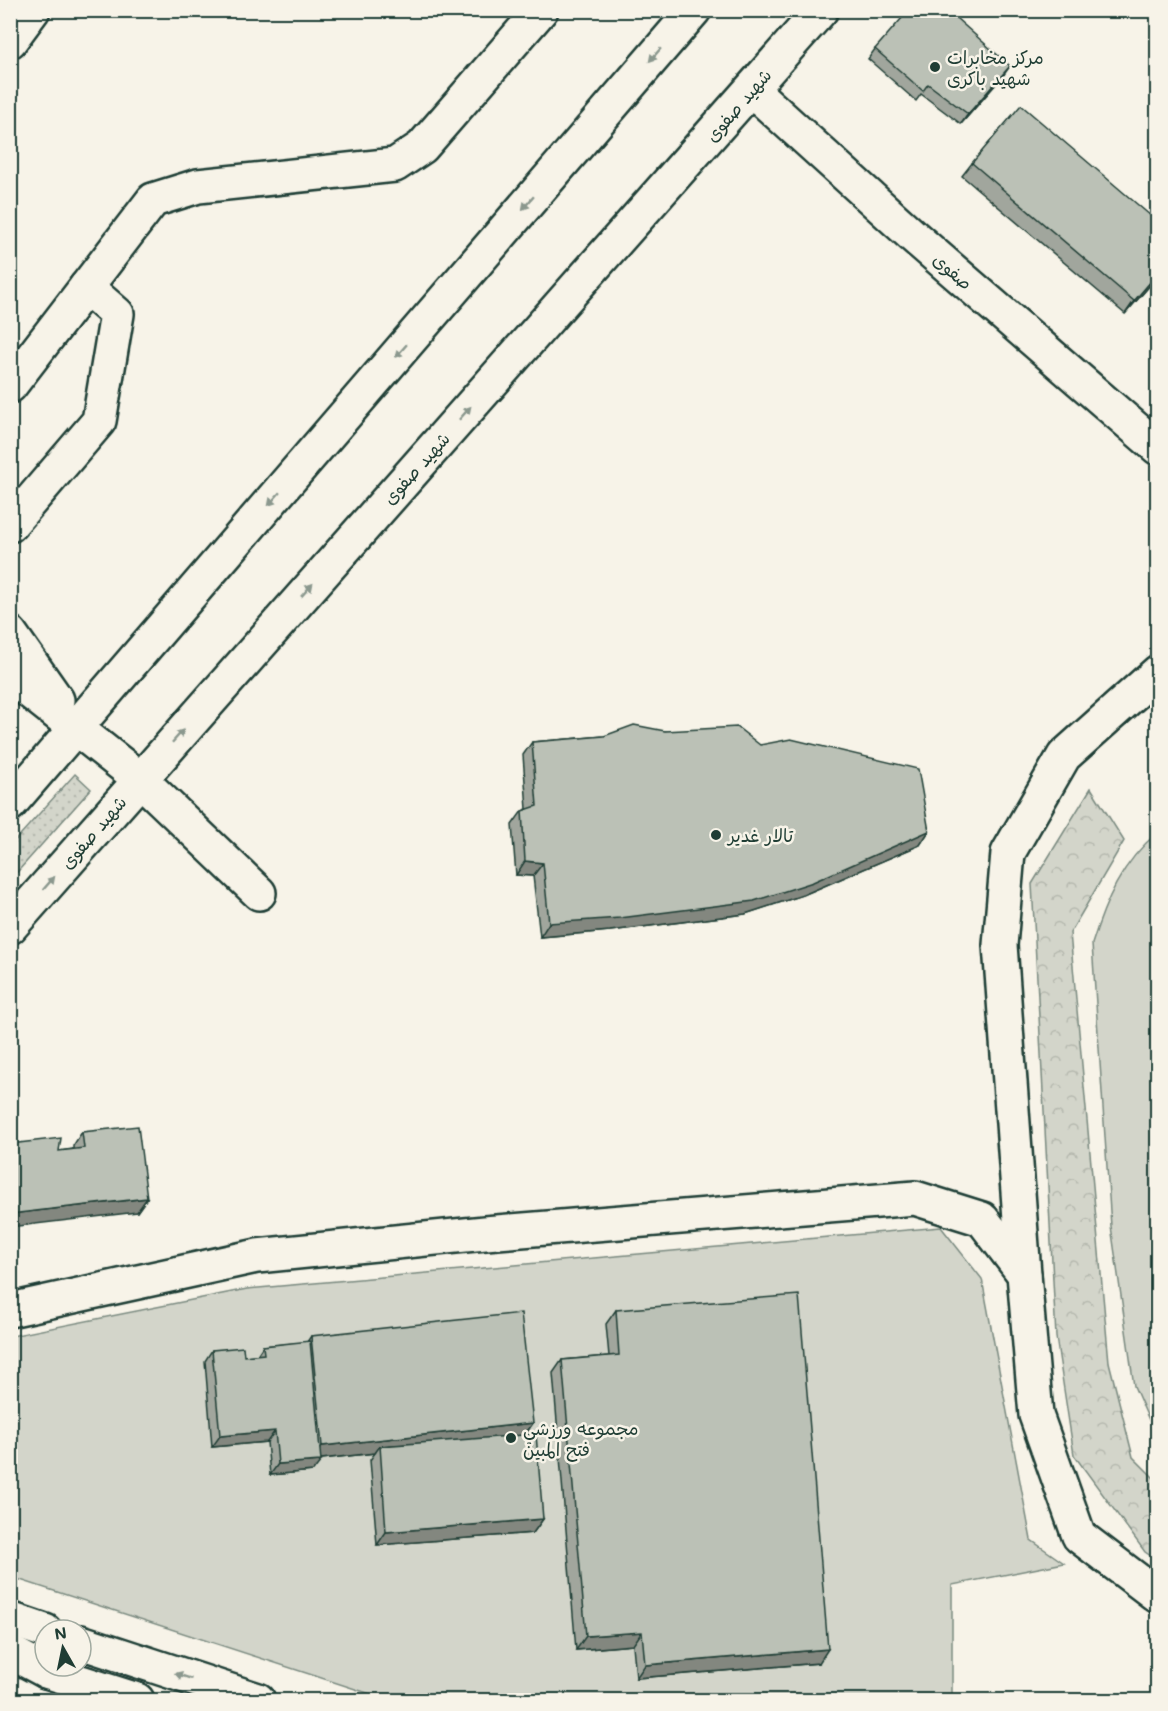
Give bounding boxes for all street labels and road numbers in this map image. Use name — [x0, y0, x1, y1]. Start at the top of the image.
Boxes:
street label: شهید صفوی — [700, 63, 776, 147]
street label: صفوی — [928, 247, 978, 295]
street label: شهید صفوی — [377, 427, 455, 509]
street label: شهید صفوی — [55, 790, 131, 874]

